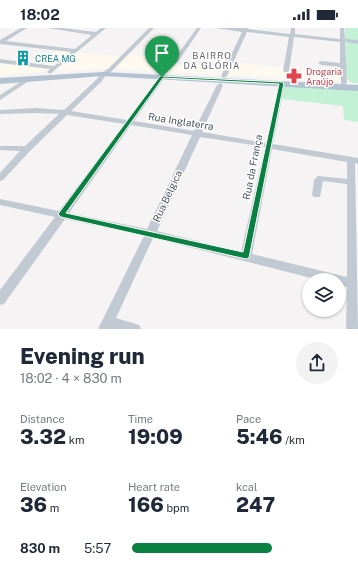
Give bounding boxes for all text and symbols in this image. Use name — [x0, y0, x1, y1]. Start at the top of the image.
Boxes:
text: 18:02 — [20, 6, 60, 23]
pin — [145, 36, 179, 77]
icon: arrive — [151, 42, 173, 64]
building icon: CREA MG — [14, 49, 32, 67]
district label: BAIRRO DA GLÓRIA — [184, 50, 240, 71]
place label: CREA MG — [35, 53, 76, 64]
place label: Drogaria Araújo — [306, 66, 342, 87]
pharmacy icon: Drogaria Araújo — [285, 67, 303, 85]
street label: Rua Inglaterra — [147, 110, 215, 132]
street label: Rua da França — [240, 133, 264, 201]
street label: Rua Bélgica — [150, 168, 184, 224]
map controls — [302, 273, 346, 317]
button: layers — [302, 273, 346, 317]
button: share — [296, 342, 338, 384]
text: Evening run — [20, 343, 145, 369]
text: 18:02 · 4 × 830 m — [20, 371, 122, 386]
text: Distance — [20, 413, 65, 425]
text: Time — [128, 413, 153, 425]
text: Pace — [236, 413, 261, 425]
text: 3.32 — [20, 425, 66, 449]
text: 19:09 — [128, 425, 183, 449]
text: 5:46 — [236, 425, 283, 449]
text: km — [66, 434, 84, 446]
text: /km — [283, 434, 305, 446]
text: Elevation — [20, 481, 67, 493]
text: Heart rate — [128, 481, 180, 493]
text: kcal — [236, 481, 257, 493]
text: 36 — [20, 493, 47, 517]
text: 166 — [128, 493, 164, 517]
text: 247 — [236, 493, 275, 517]
text: m — [47, 502, 59, 514]
text: bpm — [164, 502, 189, 514]
text: 830 m — [20, 541, 60, 556]
text: 5:57 — [84, 541, 111, 556]

